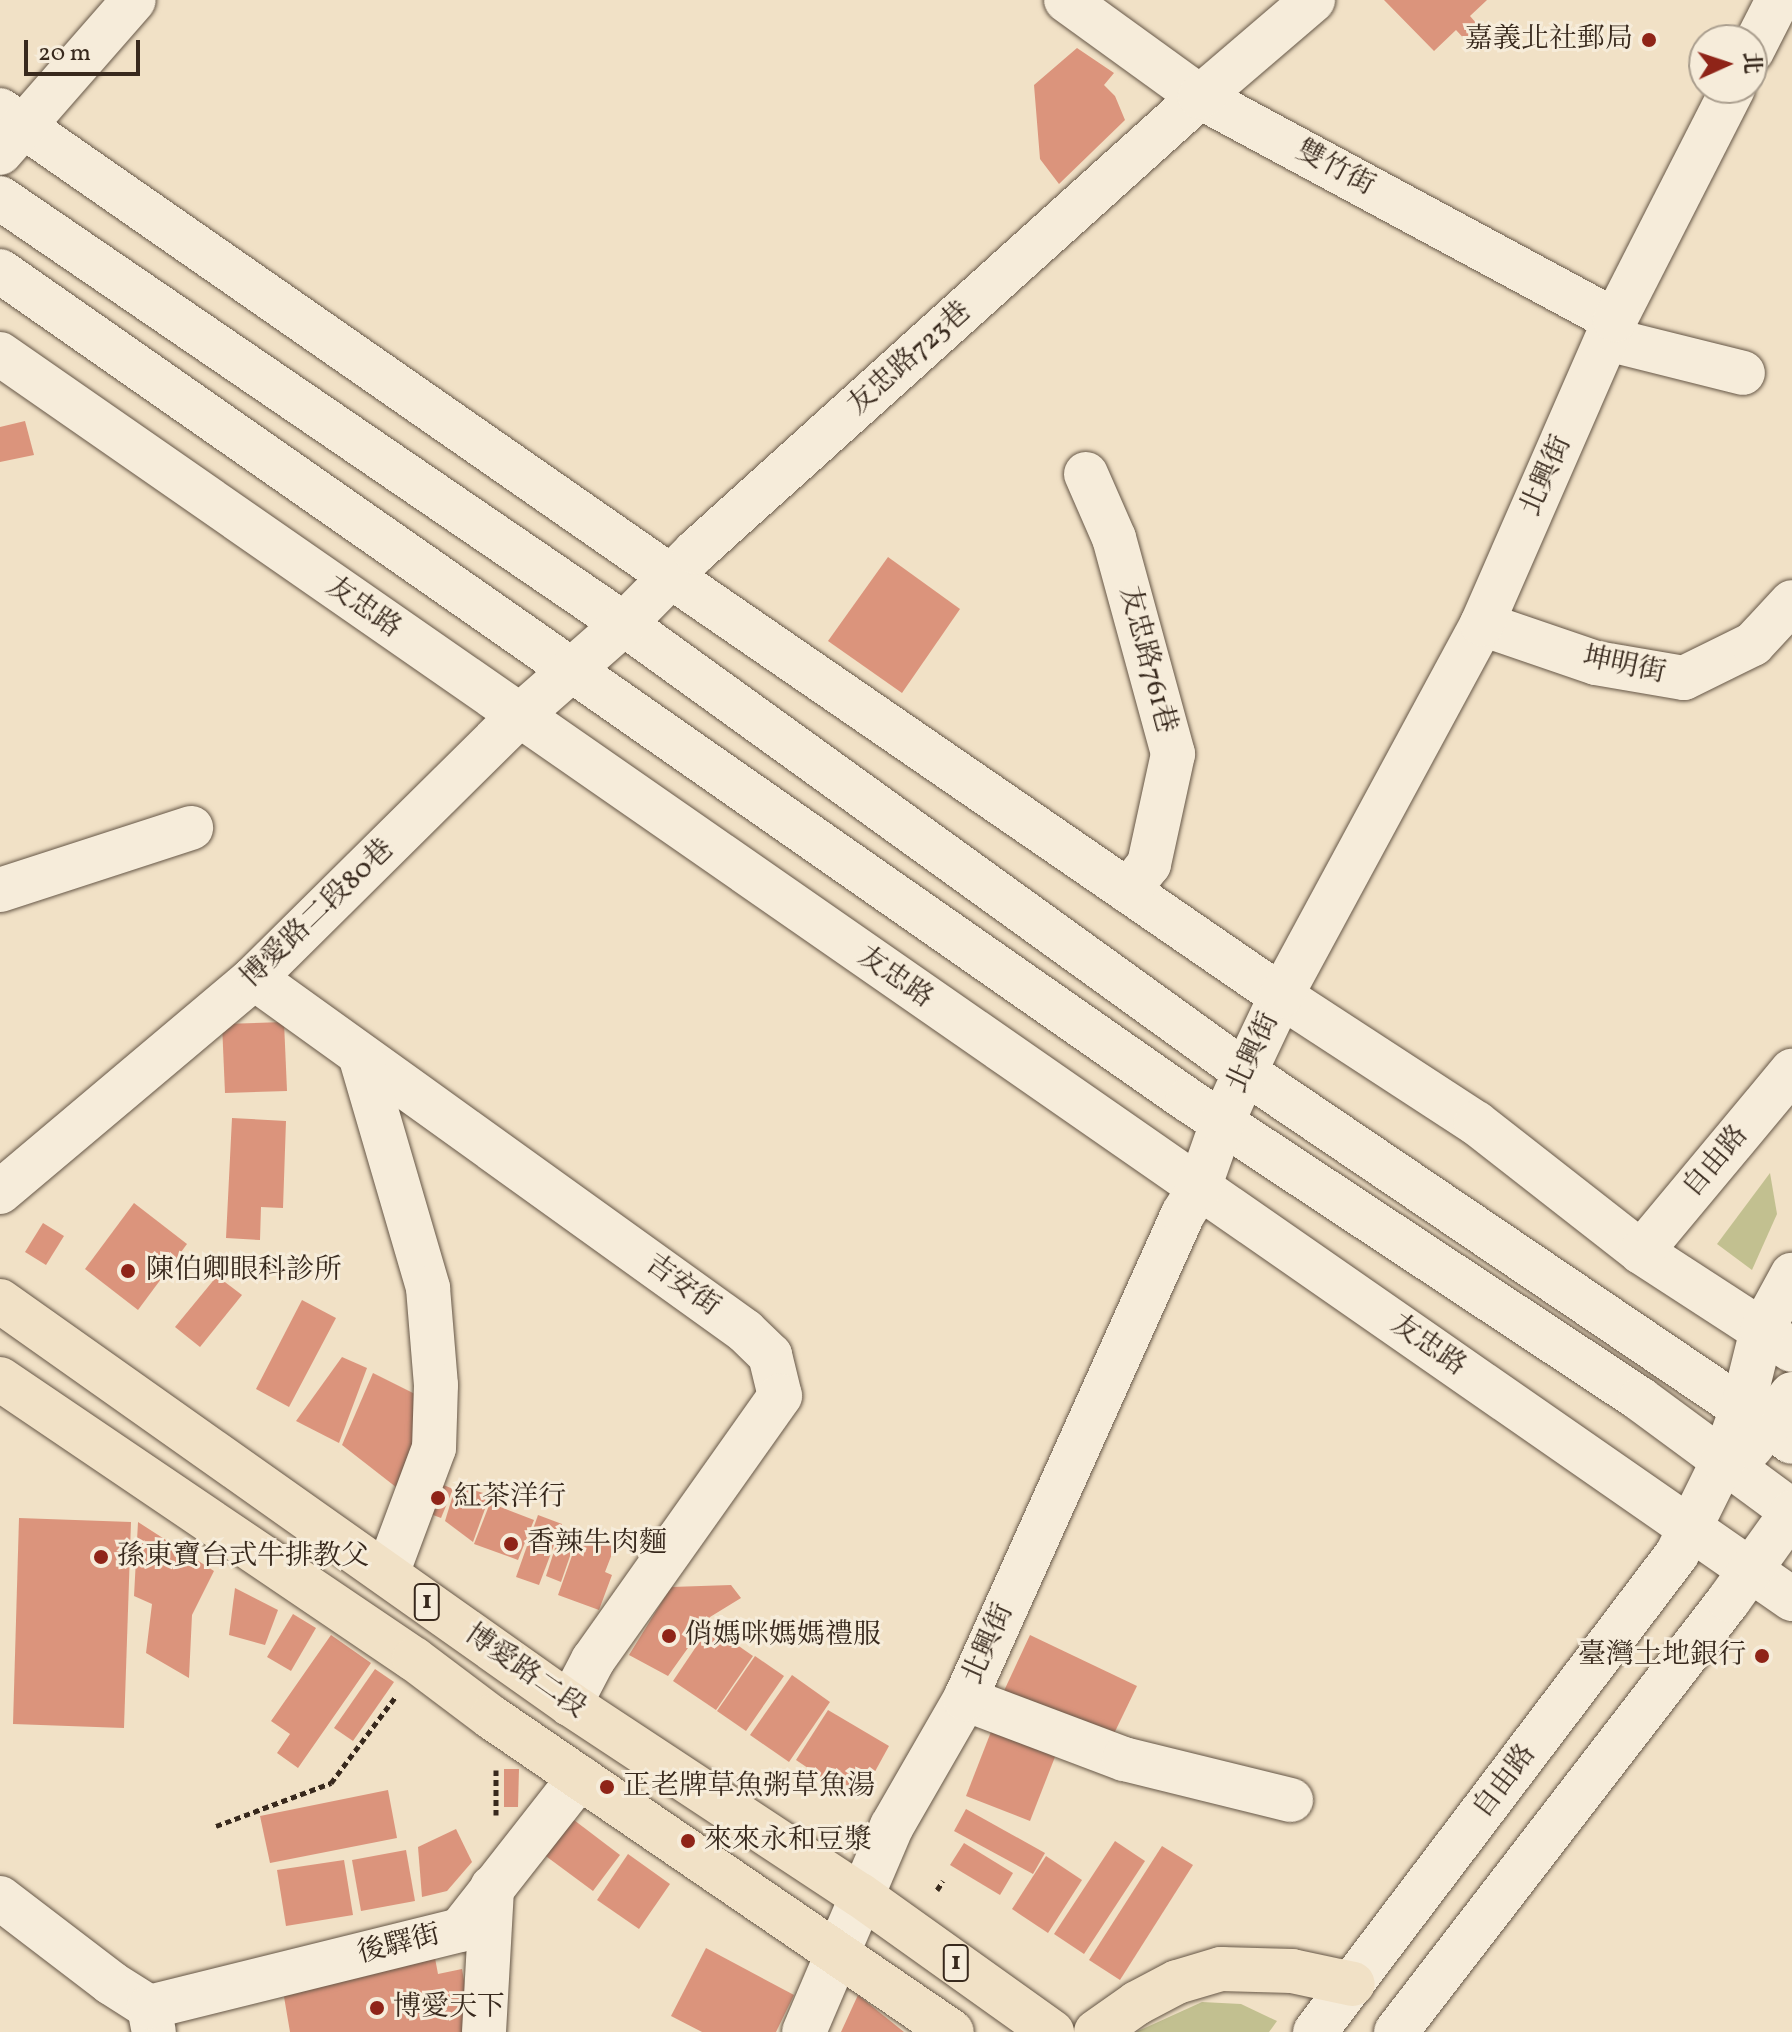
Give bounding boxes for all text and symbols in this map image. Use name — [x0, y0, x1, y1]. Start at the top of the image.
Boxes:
place label: 嘉義北社郵局 — [1465, 23, 1633, 57]
scale bar — [28, 24, 144, 74]
north arrow — [1688, 24, 1768, 104]
marker: 嘉義北社郵局 — [1640, 31, 1658, 49]
text: 20 m — [38, 37, 91, 71]
text: 北 — [1734, 51, 1767, 75]
street label: 雙竹街 — [1290, 134, 1380, 204]
street label: 友忠路723巷 — [842, 295, 978, 423]
street label: 北興街 — [1515, 431, 1579, 521]
street label: 友忠路 — [319, 570, 407, 646]
street label: 友忠路761巷 — [1111, 583, 1183, 737]
street label: 坤明街 — [1579, 641, 1669, 691]
street label: 博愛路二段80巷 — [235, 833, 401, 995]
street label: 友忠路 — [851, 940, 939, 1016]
street label: 北興街 — [1221, 1008, 1287, 1098]
street label: 自由路 — [1676, 1119, 1756, 1205]
street label: 吉安街 — [638, 1248, 726, 1324]
place label: 陳伯卿眼科診所 — [146, 1254, 342, 1288]
marker: 陳伯卿眼科診所 — [117, 1260, 139, 1282]
street label: 友忠路 — [1384, 1308, 1472, 1384]
place label: 紅茶洋行 — [454, 1481, 566, 1515]
marker: 紅茶洋行 — [429, 1489, 447, 1507]
place label: 香辣牛肉麵 — [527, 1527, 667, 1561]
marker: 香辣牛肉麵 — [502, 1535, 520, 1553]
place label: 孫東寶台式牛排教父 — [117, 1540, 369, 1574]
marker: 孫東寶台式牛排教父 — [92, 1548, 110, 1566]
road number: 1 — [413, 1580, 441, 1624]
street label: 北興街 — [957, 1599, 1021, 1689]
street label: 博愛路二段 — [458, 1618, 592, 1726]
place label: 俏媽咪媽媽禮服 — [685, 1619, 881, 1653]
marker: 俏媽咪媽媽禮服 — [660, 1627, 678, 1645]
place label: 臺灣土地銀行 — [1578, 1639, 1746, 1673]
marker: 臺灣土地銀行 — [1753, 1647, 1771, 1665]
street label: 自由路 — [1466, 1738, 1544, 1826]
place label: 正老牌草魚粥草魚湯 — [623, 1770, 875, 1804]
marker: 正老牌草魚粥草魚湯 — [598, 1778, 616, 1796]
place label: 來來永和豆漿 — [704, 1824, 872, 1858]
marker: 來來永和豆漿 — [679, 1832, 697, 1850]
street label: 後驛街 — [354, 1919, 444, 1971]
road number: 1 — [942, 1941, 970, 1985]
place label: 博愛天下 — [393, 1991, 505, 2025]
marker: 博愛天下 — [368, 1999, 386, 2017]

